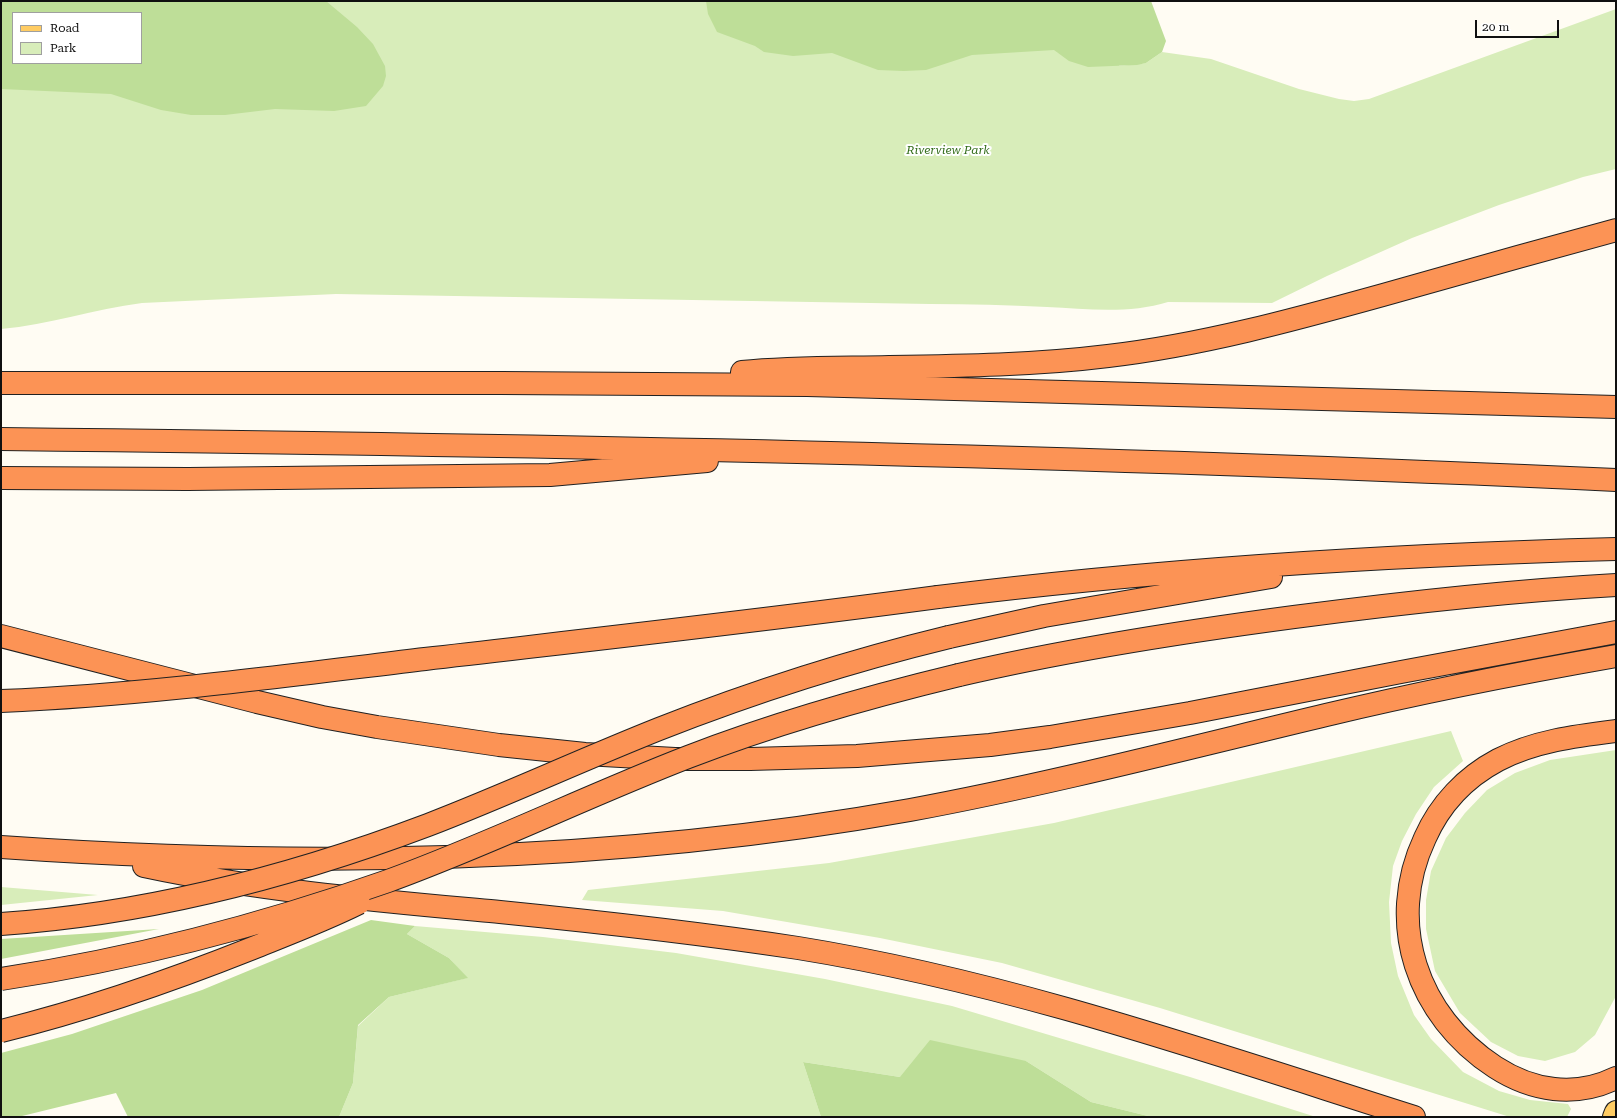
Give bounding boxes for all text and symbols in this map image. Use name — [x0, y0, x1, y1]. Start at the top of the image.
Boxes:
legend — [12, 12, 142, 64]
scale bar — [1477, 12, 1561, 38]
text: 20 m — [1482, 20, 1509, 34]
text: Road — [50, 21, 79, 35]
text: Park — [50, 41, 76, 55]
park label: Riverview Park — [906, 143, 990, 157]

